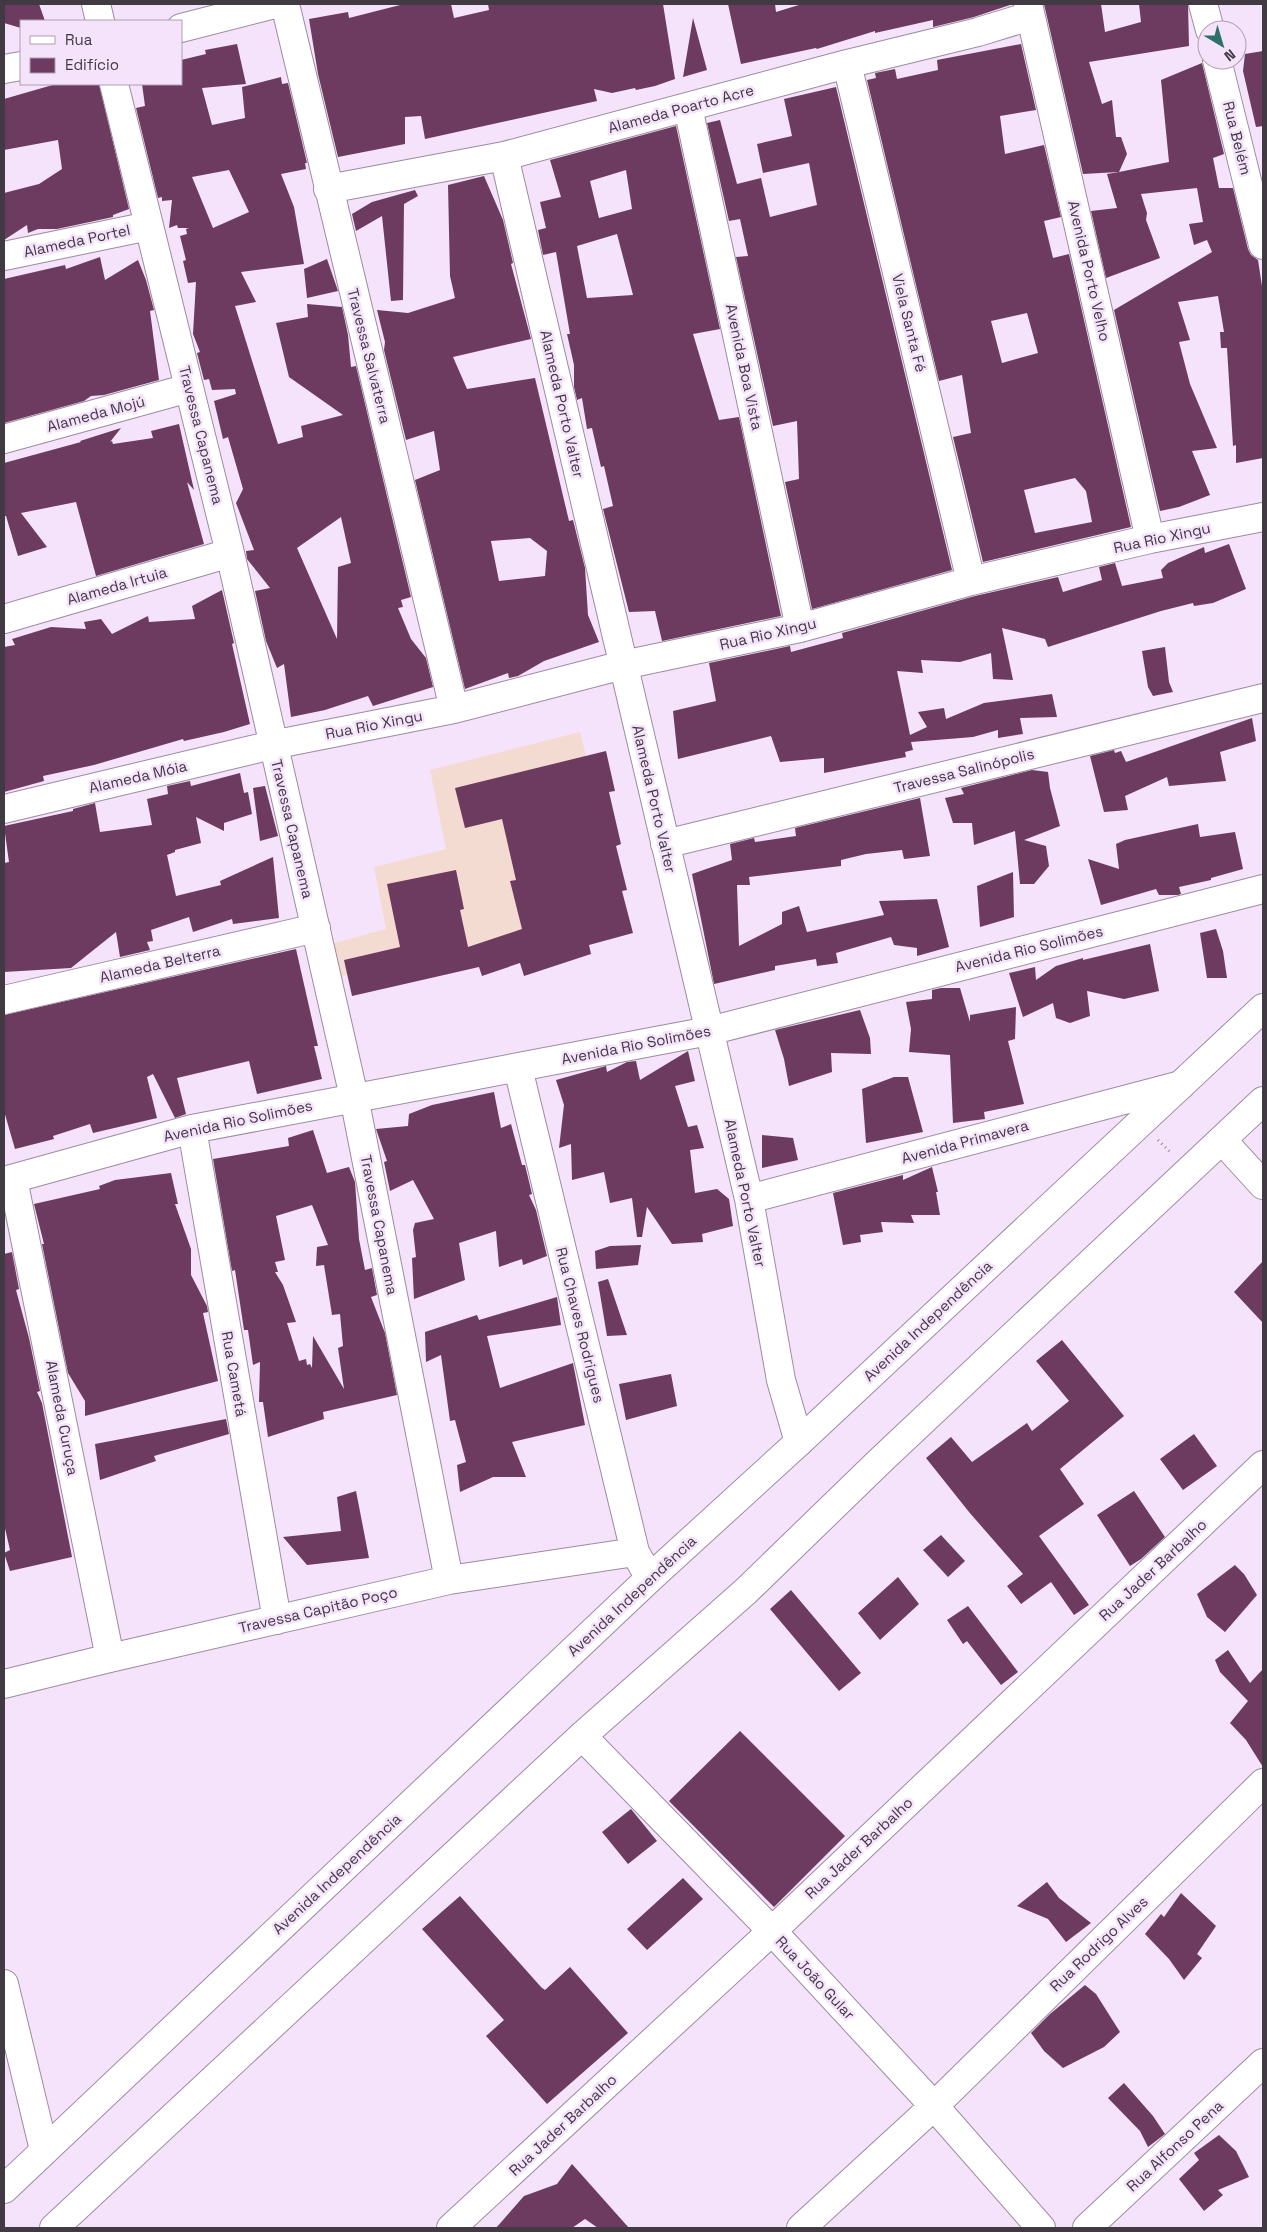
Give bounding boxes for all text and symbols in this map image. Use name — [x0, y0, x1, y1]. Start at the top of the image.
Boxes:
legend — [20, 20, 182, 85]
north arrow — [1197, 20, 1247, 70]
text: Rua — [65, 30, 93, 49]
text: N — [1221, 45, 1239, 65]
text: Edifício — [65, 55, 119, 74]
street label: Alameda Poarto Acre — [606, 80, 756, 137]
street label: Rua Belém — [1219, 99, 1256, 177]
street label: Avenida Porto Velho — [1064, 199, 1115, 343]
street label: Alameda Portel — [22, 220, 132, 261]
street label: Viela Santa Fé — [888, 272, 931, 374]
street label: Travessa Salvaterra — [343, 286, 396, 426]
street label: Avenida Boa Vista — [722, 302, 767, 432]
street label: Alameda Porto Valter — [536, 328, 589, 480]
street label: Travessa Capanema — [175, 364, 228, 507]
street label: Alameda Mojú — [45, 391, 147, 436]
street label: Rua Rio Xingu — [1112, 518, 1212, 557]
street label: Alameda Irtuia — [65, 562, 170, 609]
street label: Rua Rio Xingu — [718, 613, 818, 654]
street label: Rua Rio Xingu — [324, 706, 424, 743]
street label: Alameda Porto Valter — [628, 723, 681, 875]
street label: Travessa Salinópolis — [892, 744, 1036, 797]
street label: Alameda Móia — [87, 756, 189, 797]
street label: Travessa Capanema — [267, 757, 318, 901]
street label: Avenida Rio Solimões — [953, 921, 1105, 976]
street label: Alameda Belterra — [98, 940, 222, 987]
street label: Avenida Rio Solimões — [560, 1021, 712, 1068]
street label: Avenida Rio Solimões — [162, 1095, 314, 1146]
street label: Avenida Primavera — [899, 1115, 1031, 1168]
street label: Alameda Porto Valter — [720, 1117, 771, 1269]
street label: Travessa Capanema — [357, 1153, 402, 1297]
street label: Rua Chaves Rodrigues — [552, 1245, 609, 1405]
street label: Avenida Independência — [859, 1256, 996, 1385]
street label: Rua Cametá — [218, 1330, 251, 1418]
street label: Alameda Curuça — [42, 1359, 83, 1477]
street label: Rua Jader Barbalho — [1095, 1515, 1211, 1625]
street label: Avenida Independência — [563, 1531, 700, 1660]
street label: Travessa Capitão Poço — [237, 1582, 399, 1637]
street label: Rua Jader Barbalho — [801, 1793, 917, 1903]
street label: Avenida Independência — [268, 1809, 405, 1938]
street label: Rua Rodrigo Alves — [1046, 1892, 1152, 1995]
street label: Rua João Gular — [772, 1932, 859, 2024]
street label: Rua Jader Barbalho — [505, 2070, 621, 2180]
street label: Rua Alfonso Pena — [1122, 2096, 1227, 2195]

